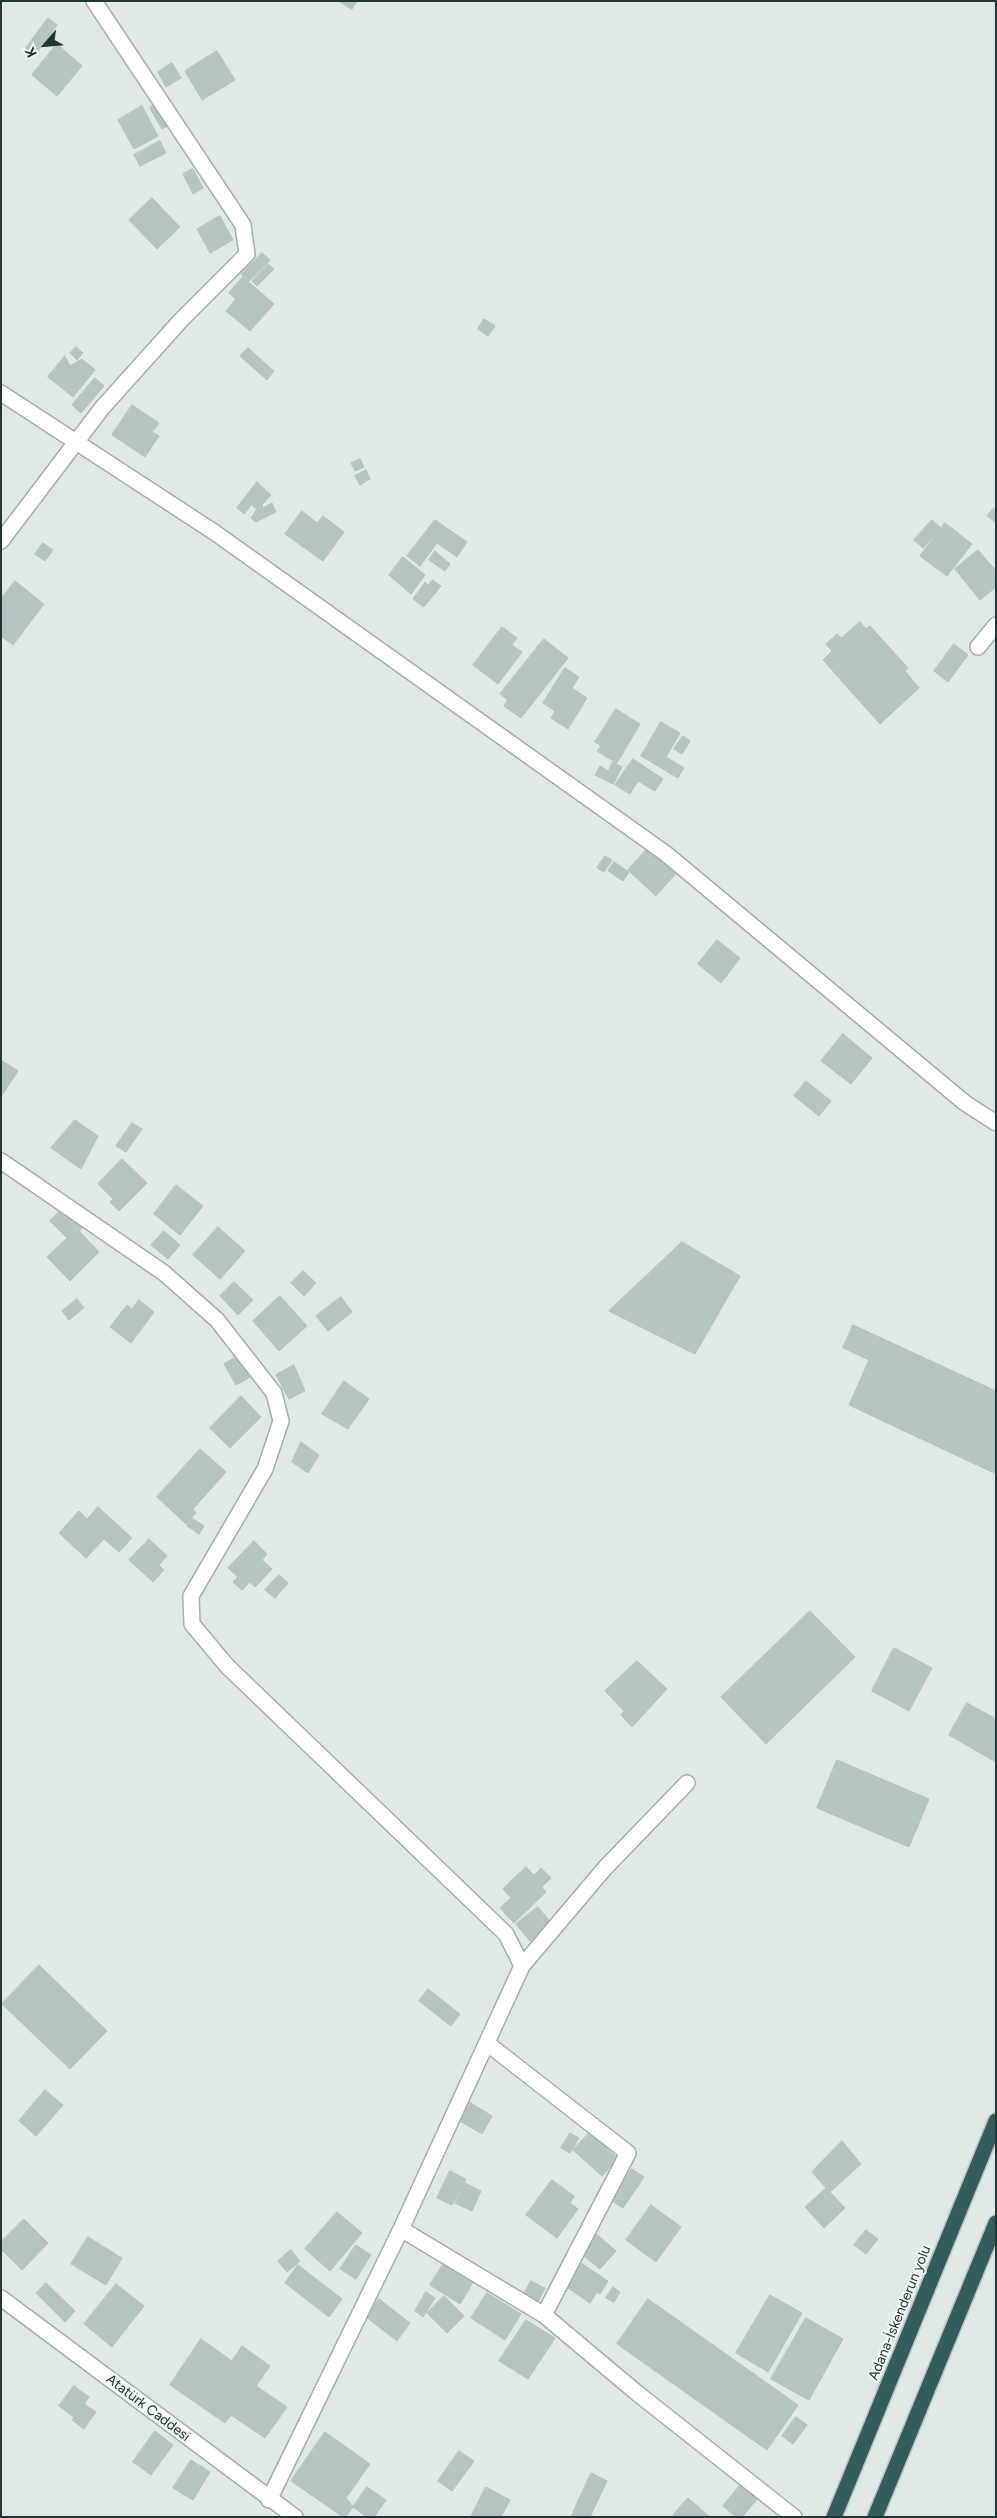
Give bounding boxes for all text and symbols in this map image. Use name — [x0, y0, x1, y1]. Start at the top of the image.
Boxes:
north arrow — [20, 20, 70, 70]
text: K — [22, 44, 41, 60]
street label: Adana-İskenderun yolu — [865, 2243, 935, 2383]
street label: Atatürk Caddesi — [103, 2371, 193, 2445]

